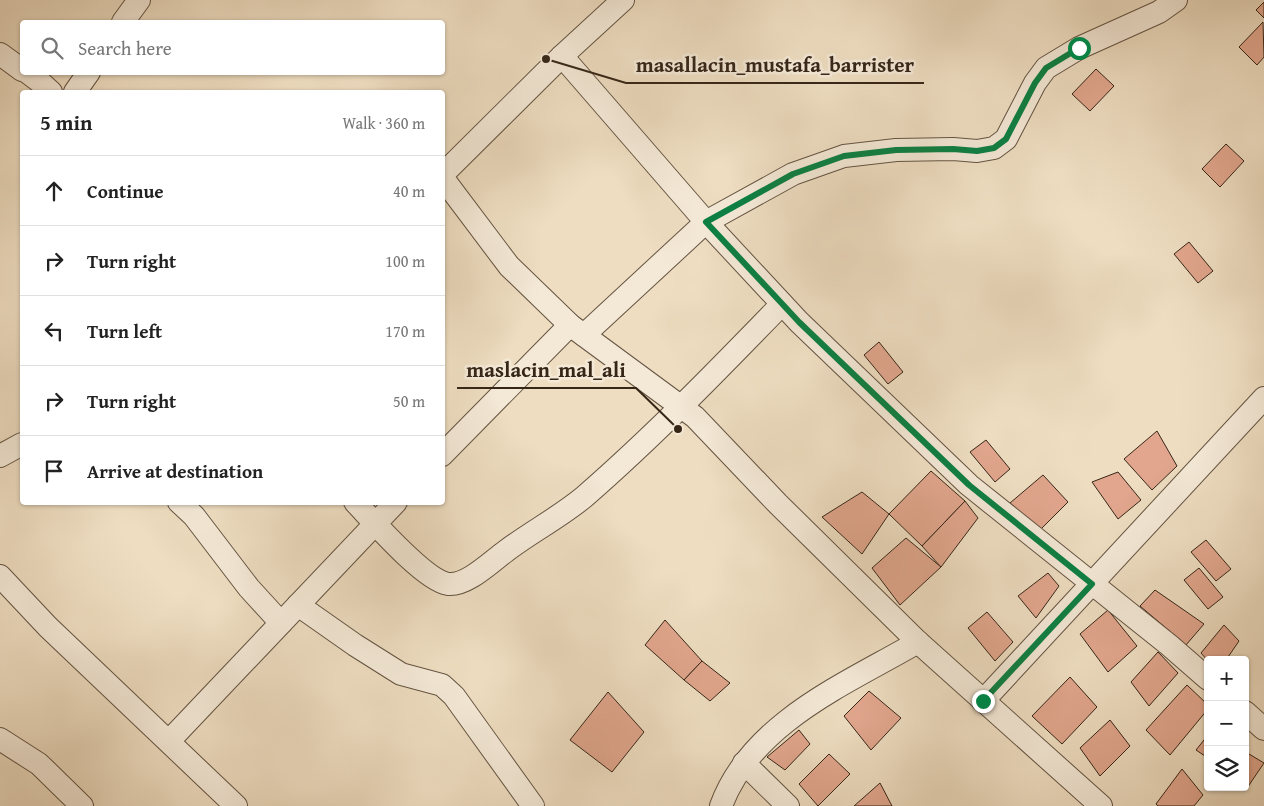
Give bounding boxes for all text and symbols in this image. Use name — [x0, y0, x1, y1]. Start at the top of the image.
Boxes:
search box — [20, 20, 445, 75]
icon: search — [38, 34, 66, 62]
text: Search here — [78, 34, 172, 62]
route start — [1068, 37, 1091, 60]
callout: masallacin_mustafa_barrister — [626, 47, 924, 83]
text: masallacin_mustafa_barrister — [636, 49, 915, 80]
text: 5 min — [40, 107, 92, 138]
text: Walk · 360 m — [342, 111, 425, 135]
icon: ahead — [40, 177, 68, 205]
text: Continue — [87, 177, 164, 205]
text: 40 m — [393, 179, 425, 203]
icon: right — [40, 247, 68, 275]
text: Turn right — [87, 247, 176, 275]
text: 100 m — [385, 249, 425, 273]
icon: left — [40, 317, 68, 345]
text: Turn left — [87, 317, 162, 345]
text: 170 m — [385, 319, 425, 343]
callout: maslacin_mal_ali — [457, 352, 636, 388]
text: maslacin_mal_ali — [466, 354, 626, 385]
icon: right — [40, 387, 68, 415]
text: Turn right — [87, 387, 176, 415]
text: 50 m — [393, 389, 425, 413]
icon: arrive — [40, 457, 68, 485]
text: Arrive at destination — [87, 457, 263, 485]
map controls — [1204, 656, 1249, 791]
button: + — [1204, 656, 1249, 701]
route end — [972, 690, 995, 713]
button: − — [1204, 701, 1249, 746]
button: layers — [1204, 746, 1249, 791]

